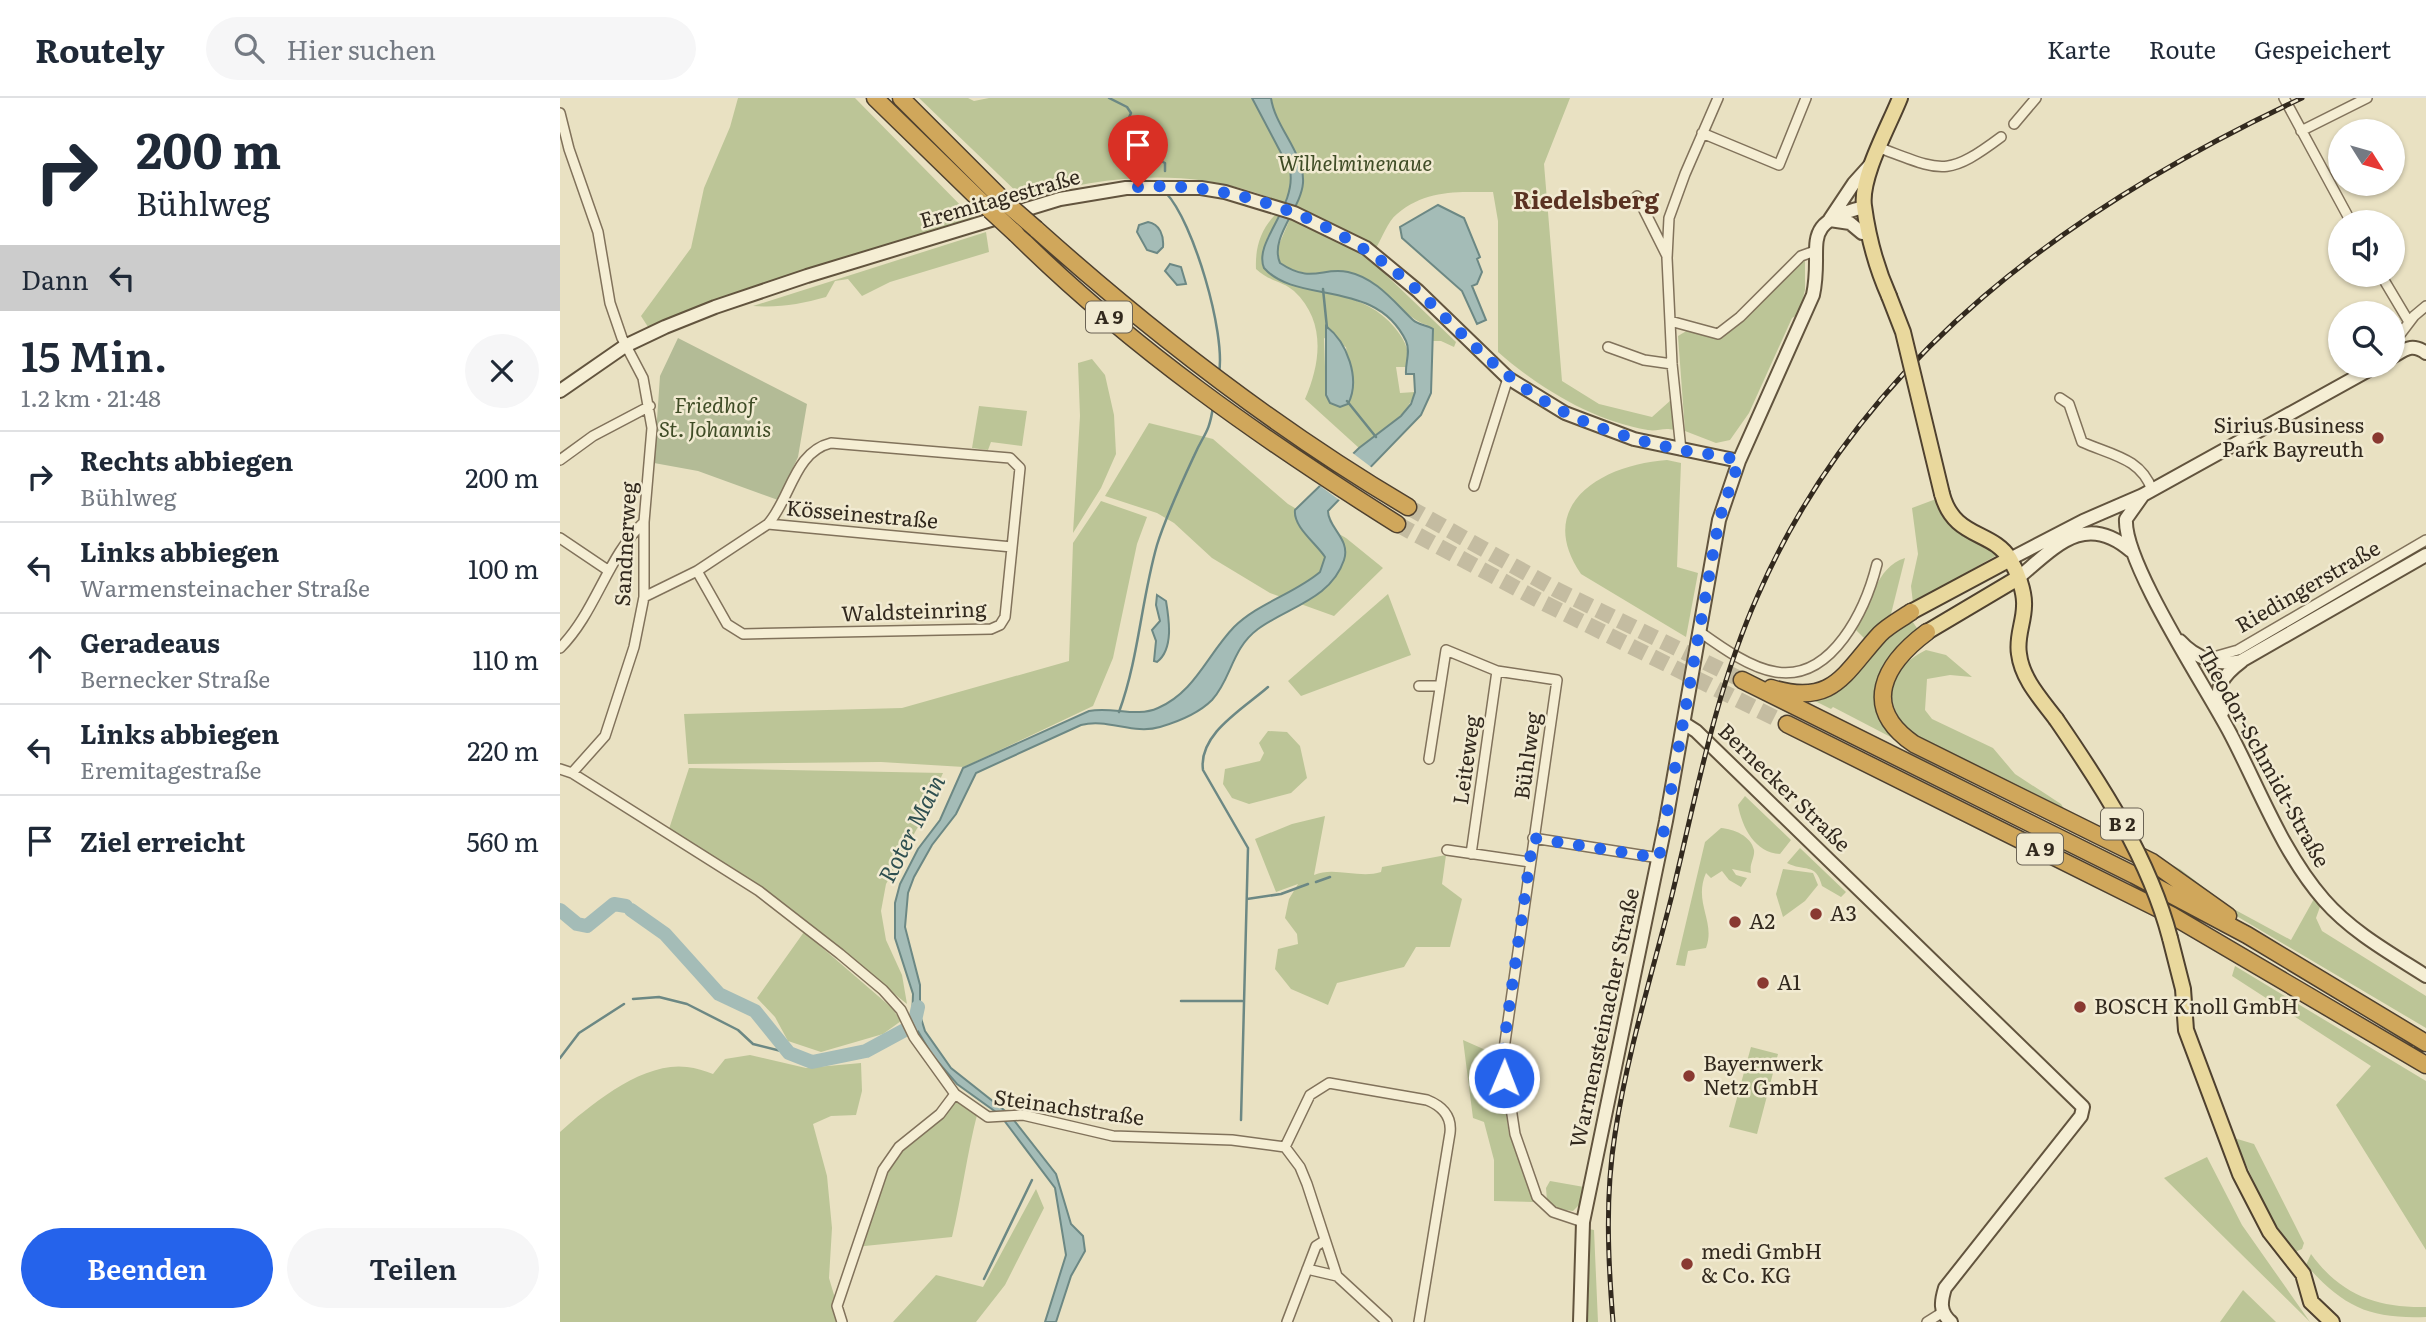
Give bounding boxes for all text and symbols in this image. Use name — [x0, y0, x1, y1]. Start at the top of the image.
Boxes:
search box — [206, 17, 696, 80]
text: Routely — [35, 24, 164, 73]
icon: search — [230, 29, 268, 67]
text: Hier suchen — [286, 29, 436, 68]
text: Karte — [2047, 31, 2111, 66]
text: Route — [2149, 31, 2216, 66]
text: Gespeichert — [2254, 31, 2391, 66]
text: 200 m — [136, 111, 281, 184]
pin — [1108, 115, 1168, 187]
north arrow — [2328, 119, 2404, 196]
map controls — [2328, 119, 2405, 378]
icon: right — [21, 126, 112, 217]
icon: arrive — [1119, 126, 1157, 164]
park label: Wilhelminenaue — [1278, 146, 1432, 177]
street label: Eremitagestraße — [915, 159, 1083, 234]
text: Bühlweg — [136, 178, 270, 226]
district label: Riedelsberg — [1513, 181, 1659, 216]
button: sound — [2328, 210, 2405, 287]
text: Dann — [21, 259, 89, 298]
icon: left — [103, 259, 141, 297]
button: search — [2328, 301, 2405, 378]
road number: A 9 — [1086, 302, 1132, 332]
text: 15 Min. — [21, 323, 168, 385]
button: close — [465, 334, 539, 408]
text: 1.2 km · 21:48 — [21, 380, 161, 414]
park label: Friedhof St. Johannis — [659, 388, 771, 443]
place label: Sirius Business Park Bayreuth — [2214, 408, 2364, 463]
marker: Sirius Business Park Bayreuth — [2370, 430, 2386, 446]
text: Rechts abbiegen — [80, 440, 293, 479]
text: 200 m — [465, 457, 539, 496]
icon: right — [21, 458, 59, 496]
text: Bühlweg — [80, 479, 177, 513]
street label: Sandnerweg — [605, 480, 642, 607]
street label: Kösseinestraße — [785, 490, 940, 535]
text: Links abbiegen — [80, 531, 279, 570]
street label: Riedingerstraße — [2229, 531, 2385, 639]
text: 100 m — [468, 548, 539, 587]
icon: left — [21, 549, 59, 587]
text: Warmensteinacher Straße — [80, 570, 370, 604]
street label: Waldsteinring — [841, 591, 987, 628]
text: Geradeaus — [80, 622, 220, 661]
text: 110 m — [472, 639, 539, 678]
street label: Theodor-Schmidt-Straße — [2191, 639, 2339, 872]
icon: ahead — [21, 640, 59, 678]
text: Bernecker Straße — [80, 661, 270, 695]
street label: Bühlweg — [1504, 710, 1547, 801]
text: Links abbiegen — [80, 713, 279, 752]
street label: Leiteweg — [1443, 713, 1486, 806]
street label: Bernecker Straße — [1713, 715, 1859, 858]
text: 220 m — [467, 730, 539, 769]
icon: left — [21, 731, 59, 769]
text: Eremitagestraße — [80, 752, 262, 786]
water label: Roter Main — [869, 768, 952, 888]
road number: B 2 — [2101, 808, 2143, 839]
text: Ziel erreicht — [80, 821, 245, 860]
text: 560 m — [466, 821, 539, 860]
icon: arrive — [21, 822, 59, 860]
road number: A 9 — [2017, 834, 2063, 864]
street label: Warmensteinacher Straße — [1560, 885, 1645, 1150]
place label: A3 — [1830, 896, 1857, 927]
place label: A2 — [1749, 904, 1775, 935]
marker: A3 — [1808, 906, 1824, 922]
marker: A2 — [1727, 914, 1743, 930]
place label: A1 — [1777, 965, 1801, 996]
marker: A1 — [1755, 975, 1771, 991]
place label: BOSCH Knoll GmbH — [2094, 989, 2299, 1020]
marker: BOSCH Knoll GmbH — [2072, 999, 2088, 1015]
position arrow — [1467, 1041, 1541, 1115]
place label: Bayernwerk Netz GmbH — [1703, 1046, 1823, 1101]
marker: Bayernwerk Netz GmbH — [1681, 1068, 1697, 1084]
street label: Steinachstraße — [992, 1080, 1147, 1131]
button: Beenden — [21, 1228, 273, 1308]
button: Teilen — [287, 1228, 539, 1308]
place label: medi GmbH & Co. KG — [1701, 1234, 1822, 1289]
marker: medi GmbH & Co. KG — [1679, 1256, 1695, 1272]

